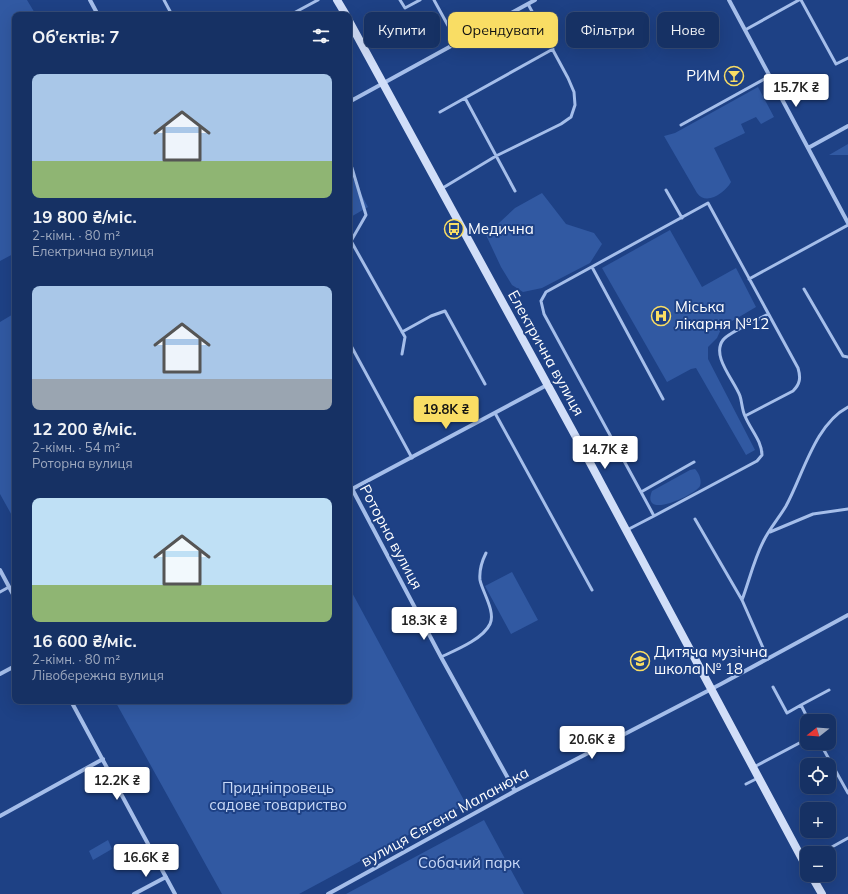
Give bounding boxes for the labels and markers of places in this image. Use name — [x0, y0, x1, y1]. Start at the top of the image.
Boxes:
bar icon: РИМ — [723, 65, 745, 87]
place label: РИМ — [686, 66, 720, 85]
pin: 15.7K ₴ — [759, 74, 833, 108]
bus stop icon: Медична — [443, 218, 465, 240]
place label: Медична — [468, 219, 534, 238]
place label: Міська лікарня №12 — [675, 297, 769, 333]
hospital icon: Міська лікарня №12 — [650, 305, 672, 327]
pin: 19.8K ₴ — [409, 396, 483, 430]
pin: 14.7K ₴ — [568, 436, 642, 470]
pin: 18.3K ₴ — [387, 607, 461, 641]
place label: Дитяча музічна школа № 18 — [654, 642, 768, 678]
school or university icon: Дитяча музічна школа № 18 — [629, 650, 651, 672]
pin: 20.6K ₴ — [555, 726, 629, 760]
pin: 12.2K ₴ — [80, 767, 154, 801]
pin: 16.6K ₴ — [109, 844, 183, 878]

